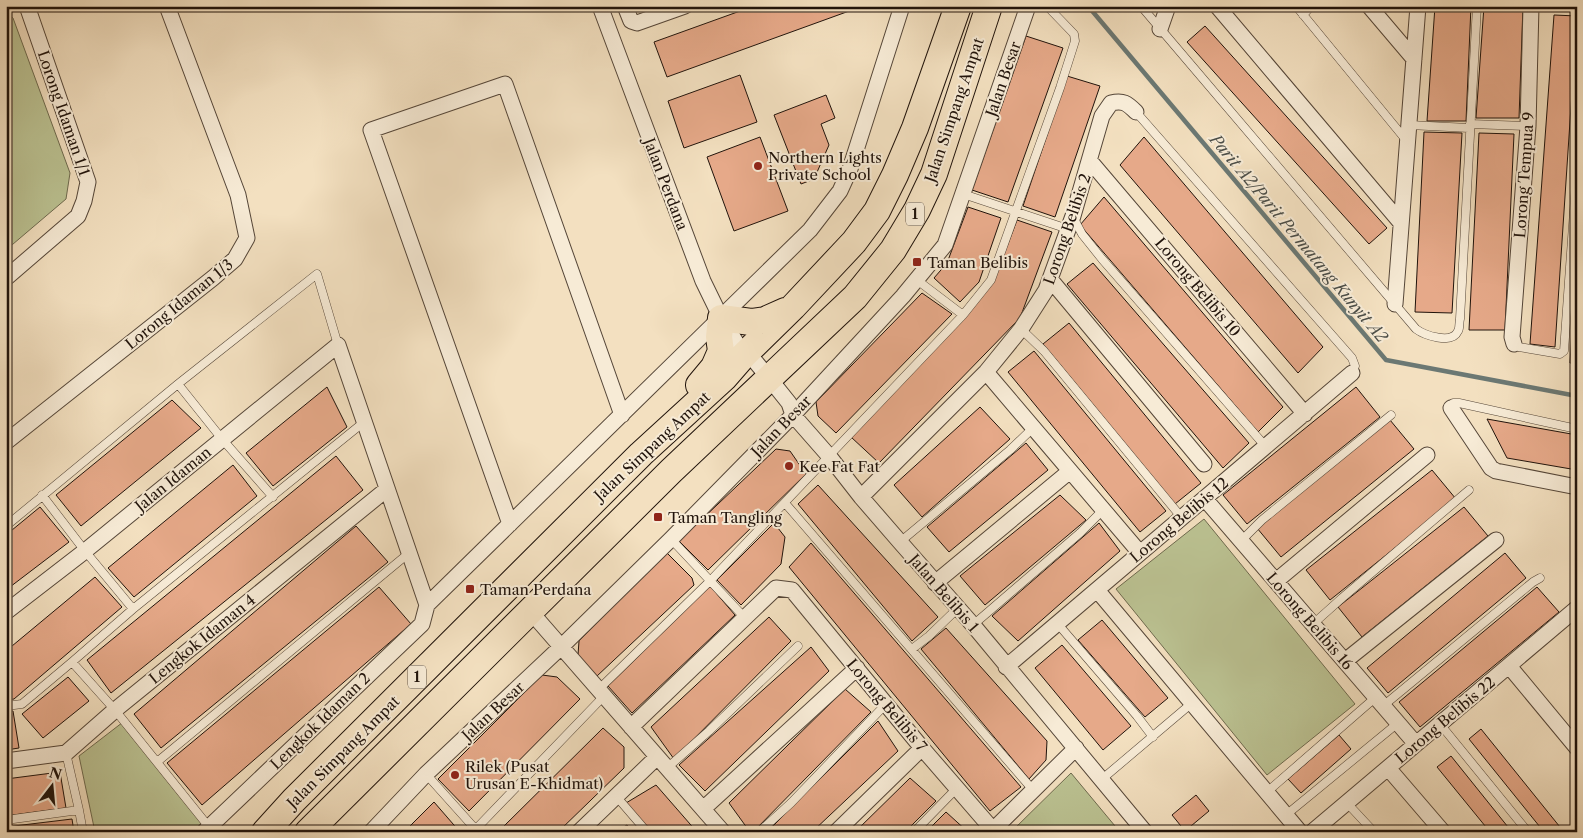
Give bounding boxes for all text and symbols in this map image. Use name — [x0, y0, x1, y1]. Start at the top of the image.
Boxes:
street label: Jalan Simpang Ampat — [920, 35, 988, 187]
street label: Jalan Besar — [981, 38, 1025, 121]
street label: Lorong Idaman 1/1 — [34, 48, 95, 179]
street label: Lorong Tempua 9 — [1510, 111, 1538, 239]
water label: Parit A2/Parit Permatang Kunyit A2 — [1205, 128, 1393, 347]
street label: Jalan Perdana — [639, 133, 692, 233]
place label: Northern Lights Private School — [768, 148, 882, 184]
marker: Northern Lights Private School — [752, 160, 764, 172]
street label: Lorong Belibis 2 — [1039, 171, 1095, 287]
road number: 1 — [906, 202, 924, 225]
street label: Lorong Belibis 10 — [1151, 234, 1245, 340]
place label: Taman Belibis — [927, 253, 1028, 272]
street label: Lorong Idaman 1/3 — [121, 255, 237, 353]
marker: Taman Belibis — [911, 256, 923, 268]
street label: Jalan Simpang Ampat — [589, 387, 714, 506]
street label: Jalan Besar — [746, 391, 816, 462]
street label: Jalan Idaman — [130, 442, 215, 517]
place label: Kee Fat Fat — [799, 457, 881, 476]
marker: Kee Fat Fat — [783, 460, 795, 472]
street label: Lorong Belibis 12 — [1126, 473, 1232, 567]
place label: Taman Tangling — [668, 508, 782, 527]
marker: Taman Tangling — [652, 511, 664, 523]
street label: Jalan Belibis 1 — [904, 549, 983, 636]
street label: Lorong Belibis 16 — [1263, 568, 1358, 674]
place label: Taman Perdana — [480, 580, 591, 599]
marker: Taman Perdana — [464, 583, 476, 595]
street label: Lengkok Idaman 4 — [145, 590, 259, 688]
street label: Lorong Belibis 7 — [843, 655, 932, 756]
road number: 1 — [408, 666, 426, 689]
street label: Lengkok Idaman 2 — [266, 669, 374, 773]
street label: Lorong Belibis 22 — [1391, 673, 1499, 767]
street label: Jalan Besar — [456, 677, 529, 746]
street label: Jalan Simpang Ampat — [281, 691, 404, 814]
place label: Rilek (Pusat Urusan E-Khidmat) — [465, 757, 603, 793]
north arrow — [28, 760, 78, 810]
text: N — [47, 763, 64, 784]
marker: Rilek (Pusat Urusan E-Khidmat) — [449, 769, 461, 781]

